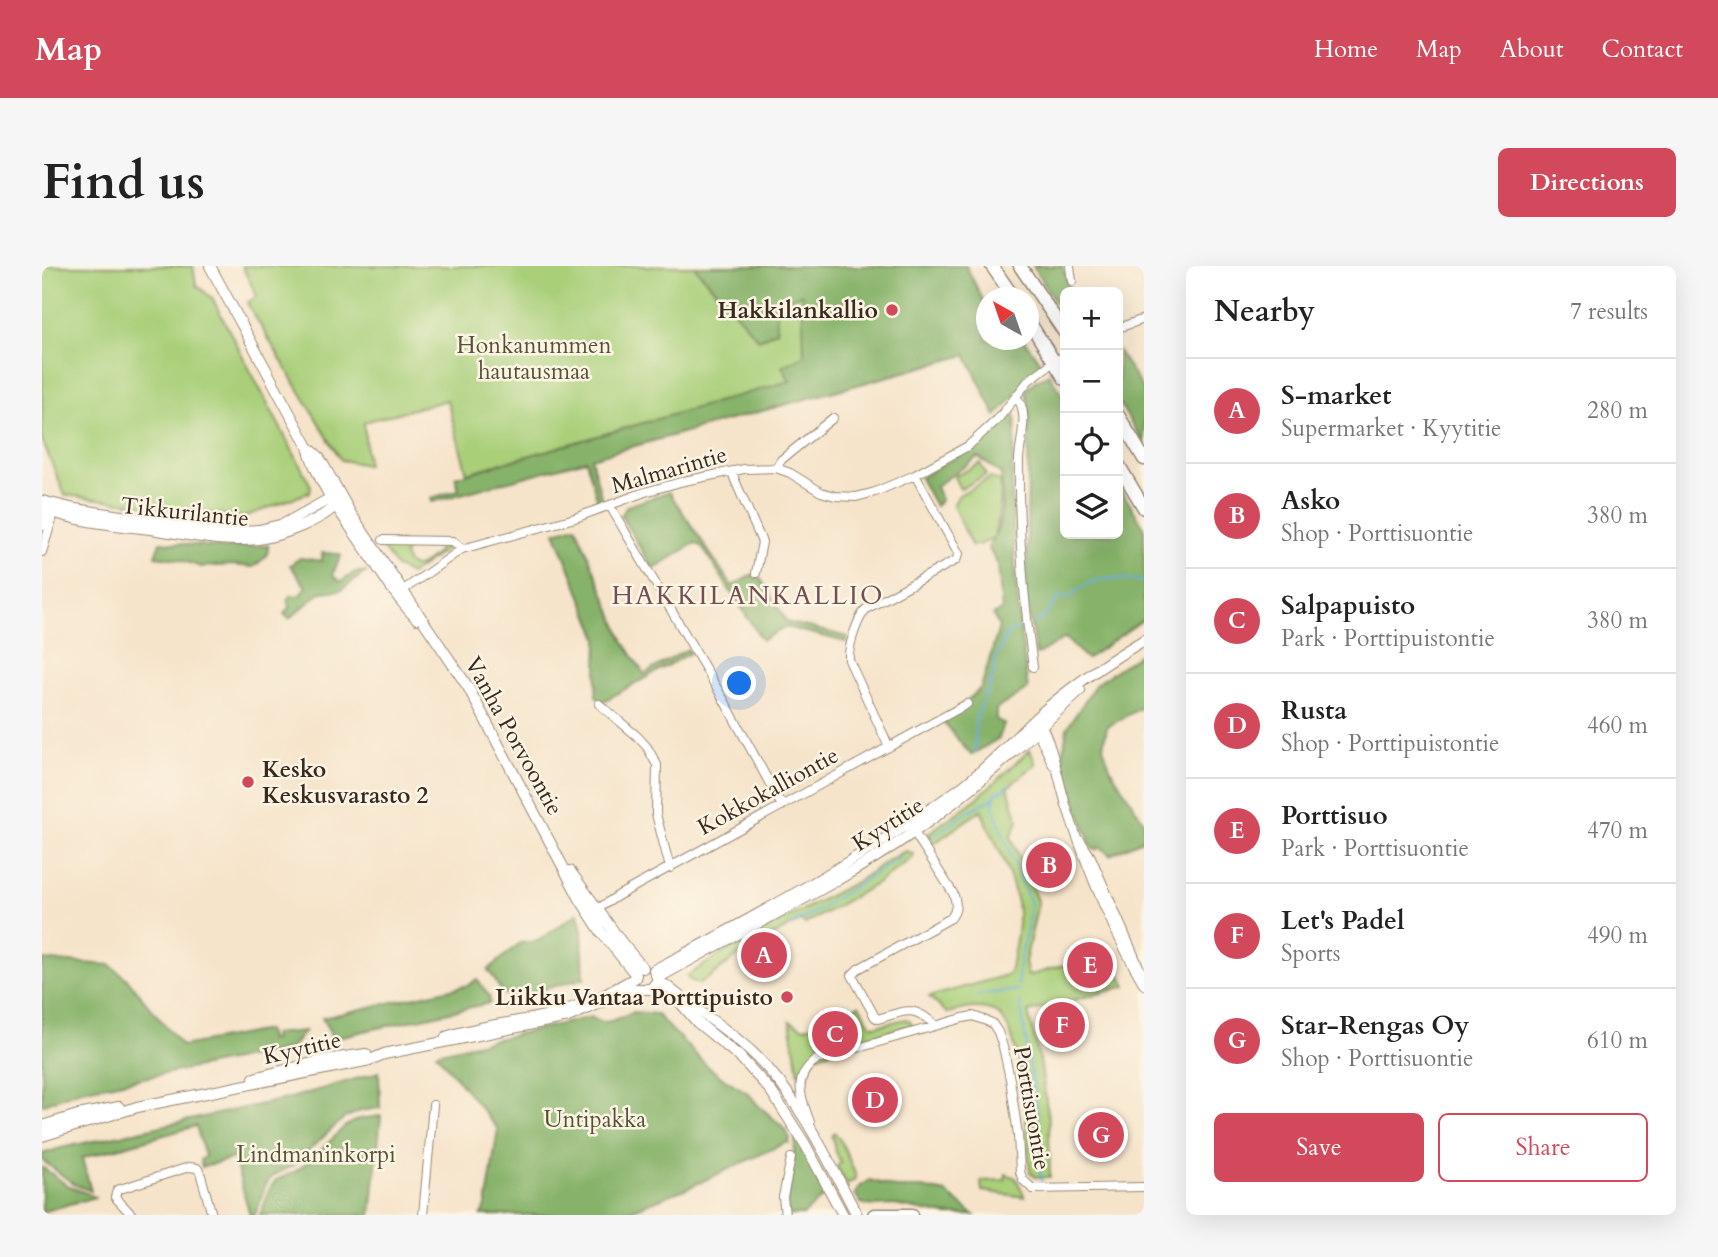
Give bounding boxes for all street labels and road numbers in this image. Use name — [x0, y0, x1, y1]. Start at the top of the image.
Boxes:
street label: Malmarintie — [608, 439, 730, 501]
street label: Tikkurilantie — [119, 490, 251, 534]
street label: Vanha Porvoontie — [458, 651, 570, 821]
street label: Kokkokalliontie — [692, 739, 844, 843]
street label: Kyytitie — [846, 789, 930, 859]
street label: Kyytitie — [260, 1024, 344, 1072]
street label: Porttisuontie — [1006, 1044, 1058, 1172]

